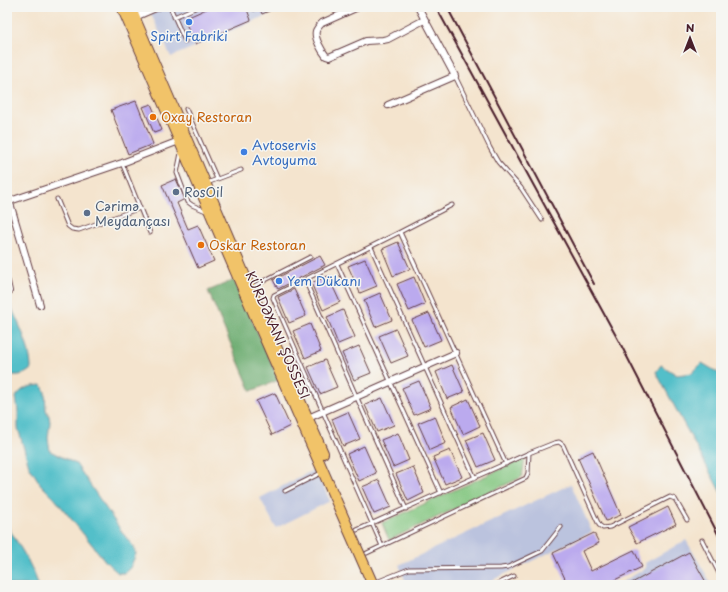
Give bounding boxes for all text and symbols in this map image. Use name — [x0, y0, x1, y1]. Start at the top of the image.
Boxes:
marker: Spirt Fabriki — [184, 17, 194, 27]
north arrow — [670, 18, 710, 58]
text: N — [686, 19, 695, 36]
place label: Spirt Fabriki — [150, 26, 228, 45]
place label: Oxay Restoran — [161, 107, 252, 126]
marker: Oxay Restoran — [148, 112, 158, 122]
place label: Avtoservis Avtoyuma — [252, 135, 317, 169]
marker: Avtoservis Avtoyuma — [239, 147, 249, 157]
place label: RosOil — [184, 182, 223, 201]
marker: RosOil — [171, 187, 181, 197]
place label: Cərimə Meydançası — [95, 196, 170, 230]
marker: Cərimə Meydançası — [82, 208, 92, 218]
place label: Oskar Restoran — [209, 235, 306, 254]
marker: Oskar Restoran — [196, 240, 206, 250]
street label: KÜRDƏXANI ŞOSSESI — [242, 268, 315, 402]
place label: Yem Dükanı — [287, 271, 361, 290]
marker: Yem Dükanı — [274, 276, 284, 286]

